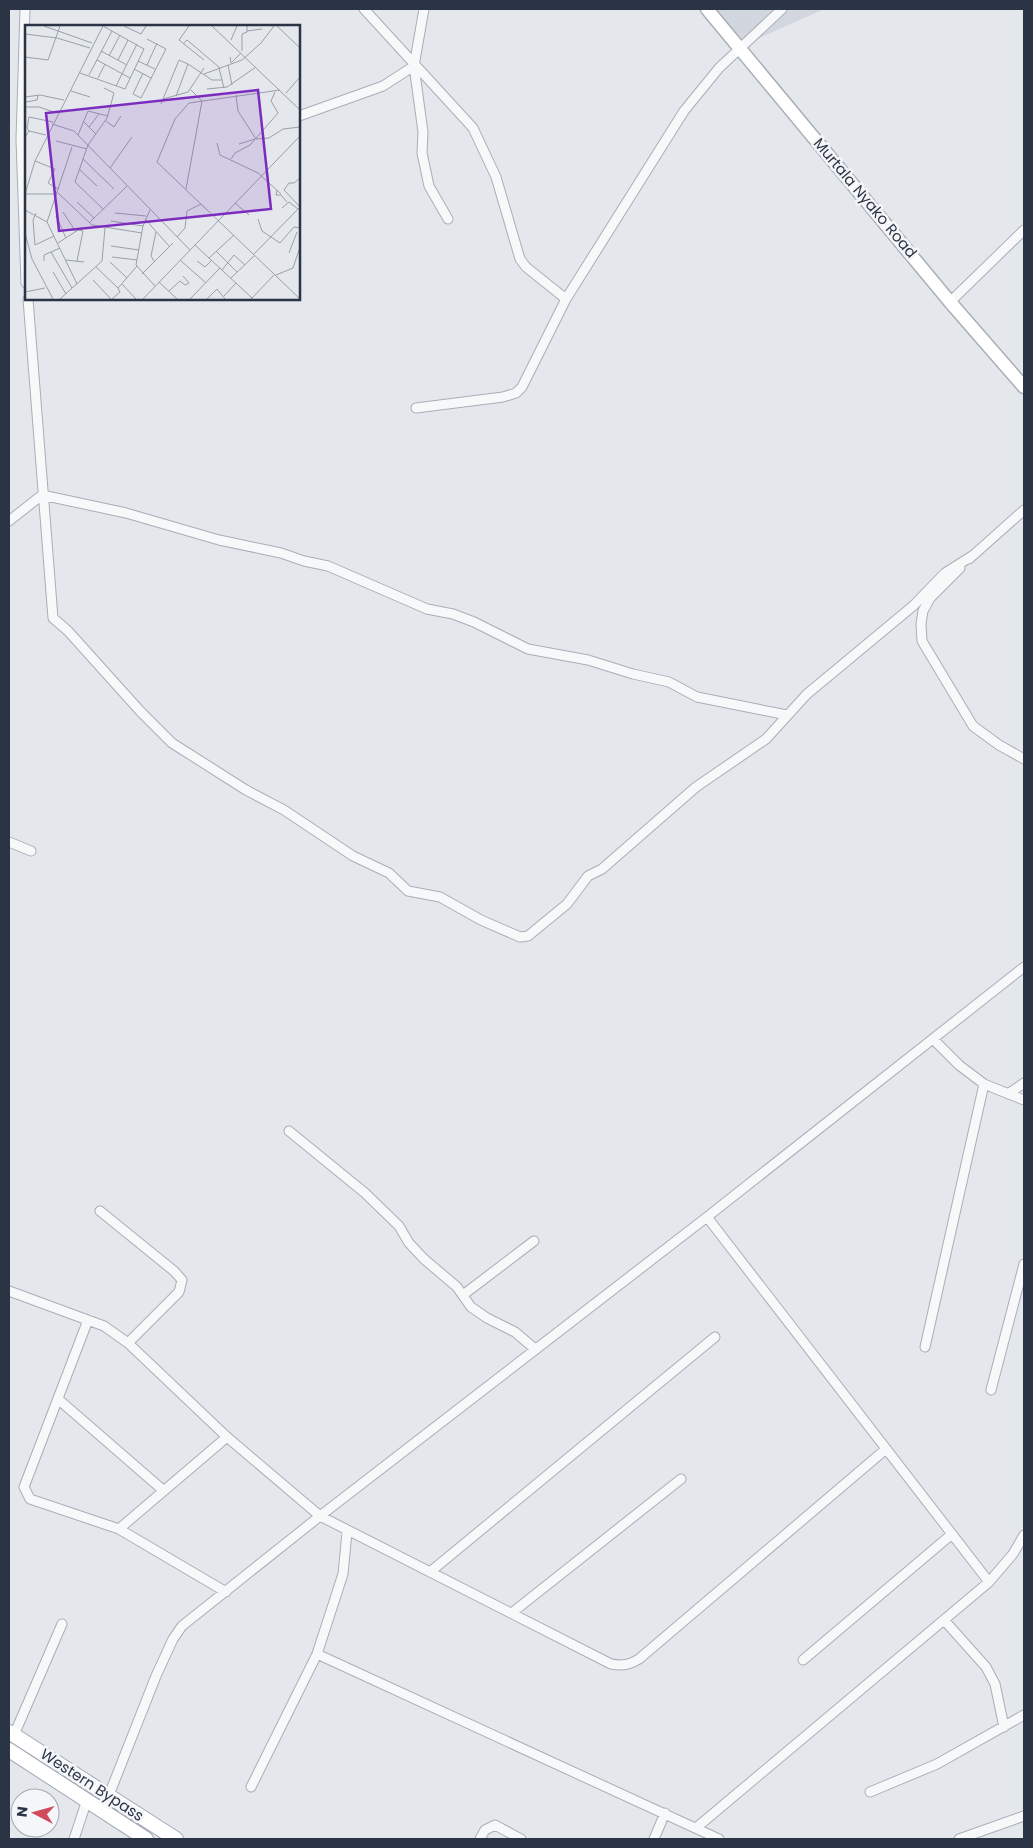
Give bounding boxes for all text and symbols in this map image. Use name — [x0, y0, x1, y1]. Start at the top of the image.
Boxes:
inset map — [25, 25, 300, 300]
street label: Murtala Nyako Road — [809, 133, 922, 262]
street label: Western Bypass — [37, 1743, 148, 1826]
north arrow — [10, 1788, 60, 1838]
text: N — [12, 1805, 33, 1818]

